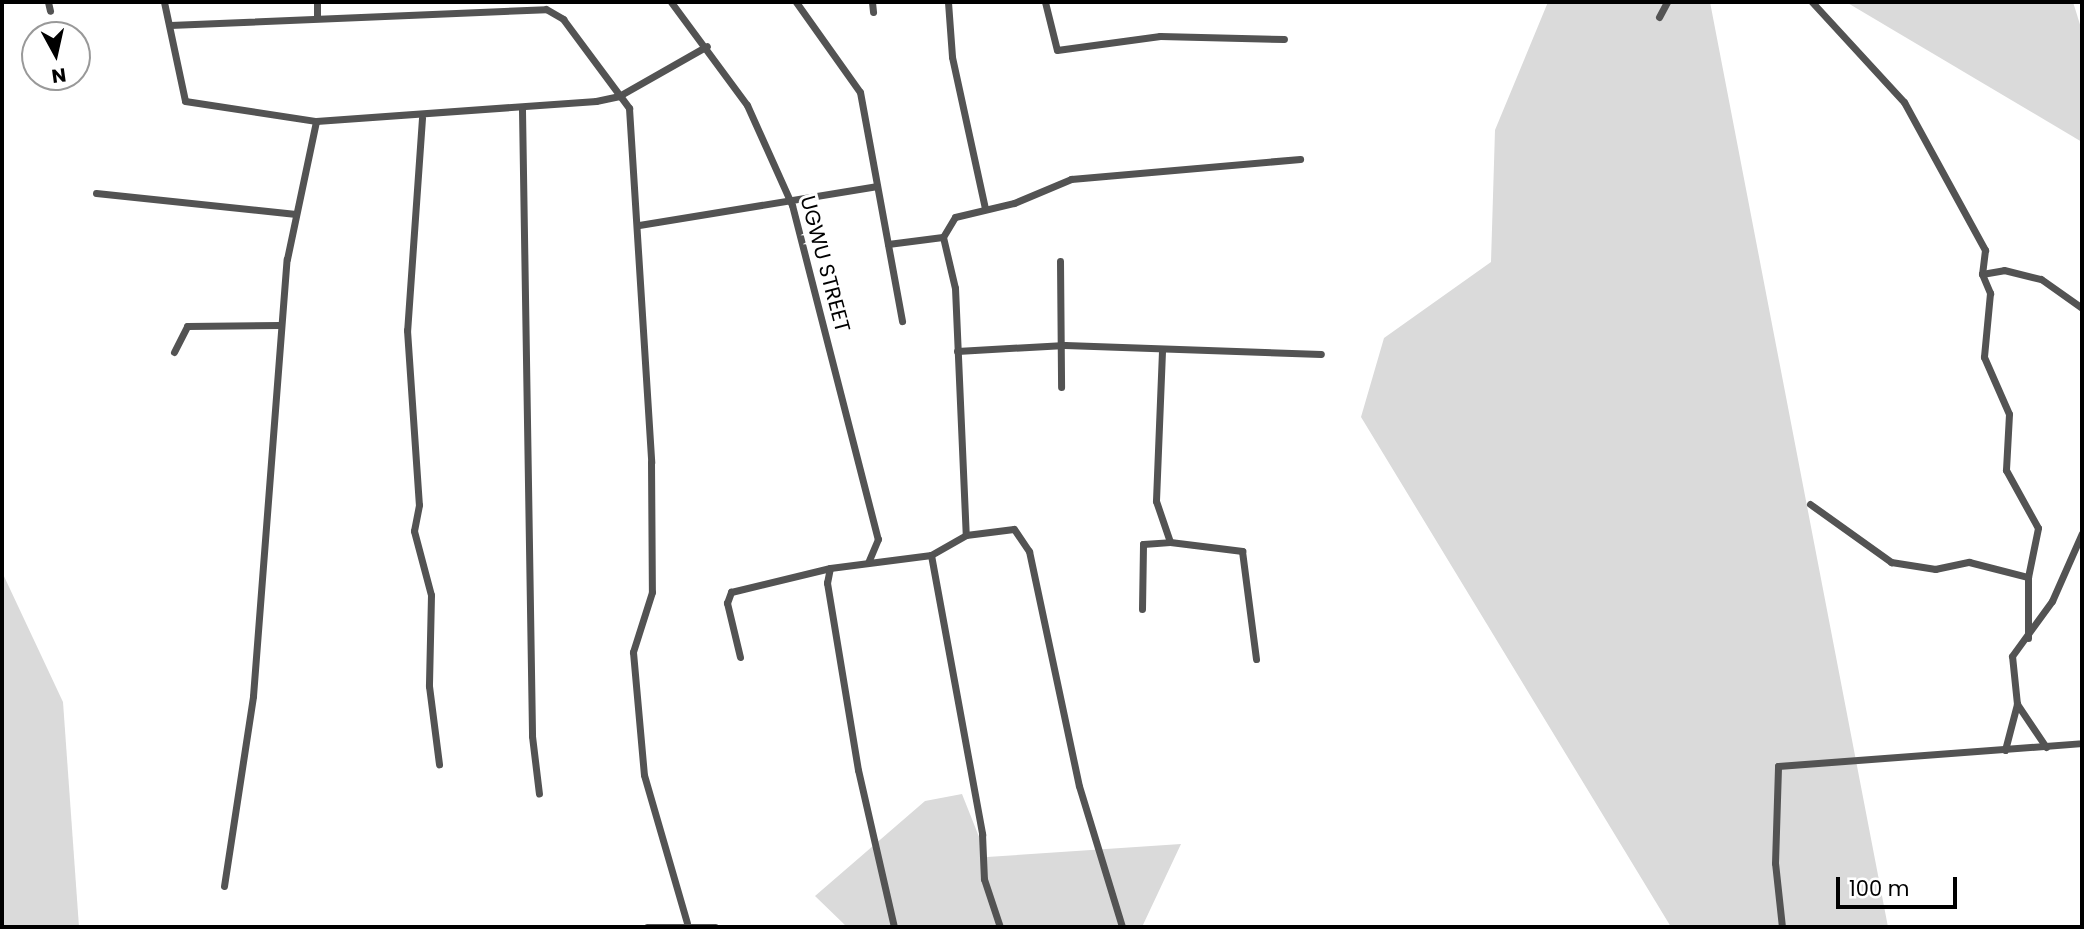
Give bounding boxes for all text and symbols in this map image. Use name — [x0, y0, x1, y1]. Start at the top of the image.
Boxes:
north arrow — [21, 21, 91, 91]
text: N — [50, 61, 68, 90]
street label: UGWU STREET — [795, 193, 855, 335]
scale bar — [1839, 862, 1960, 906]
text: 100 m — [1849, 874, 1909, 903]

